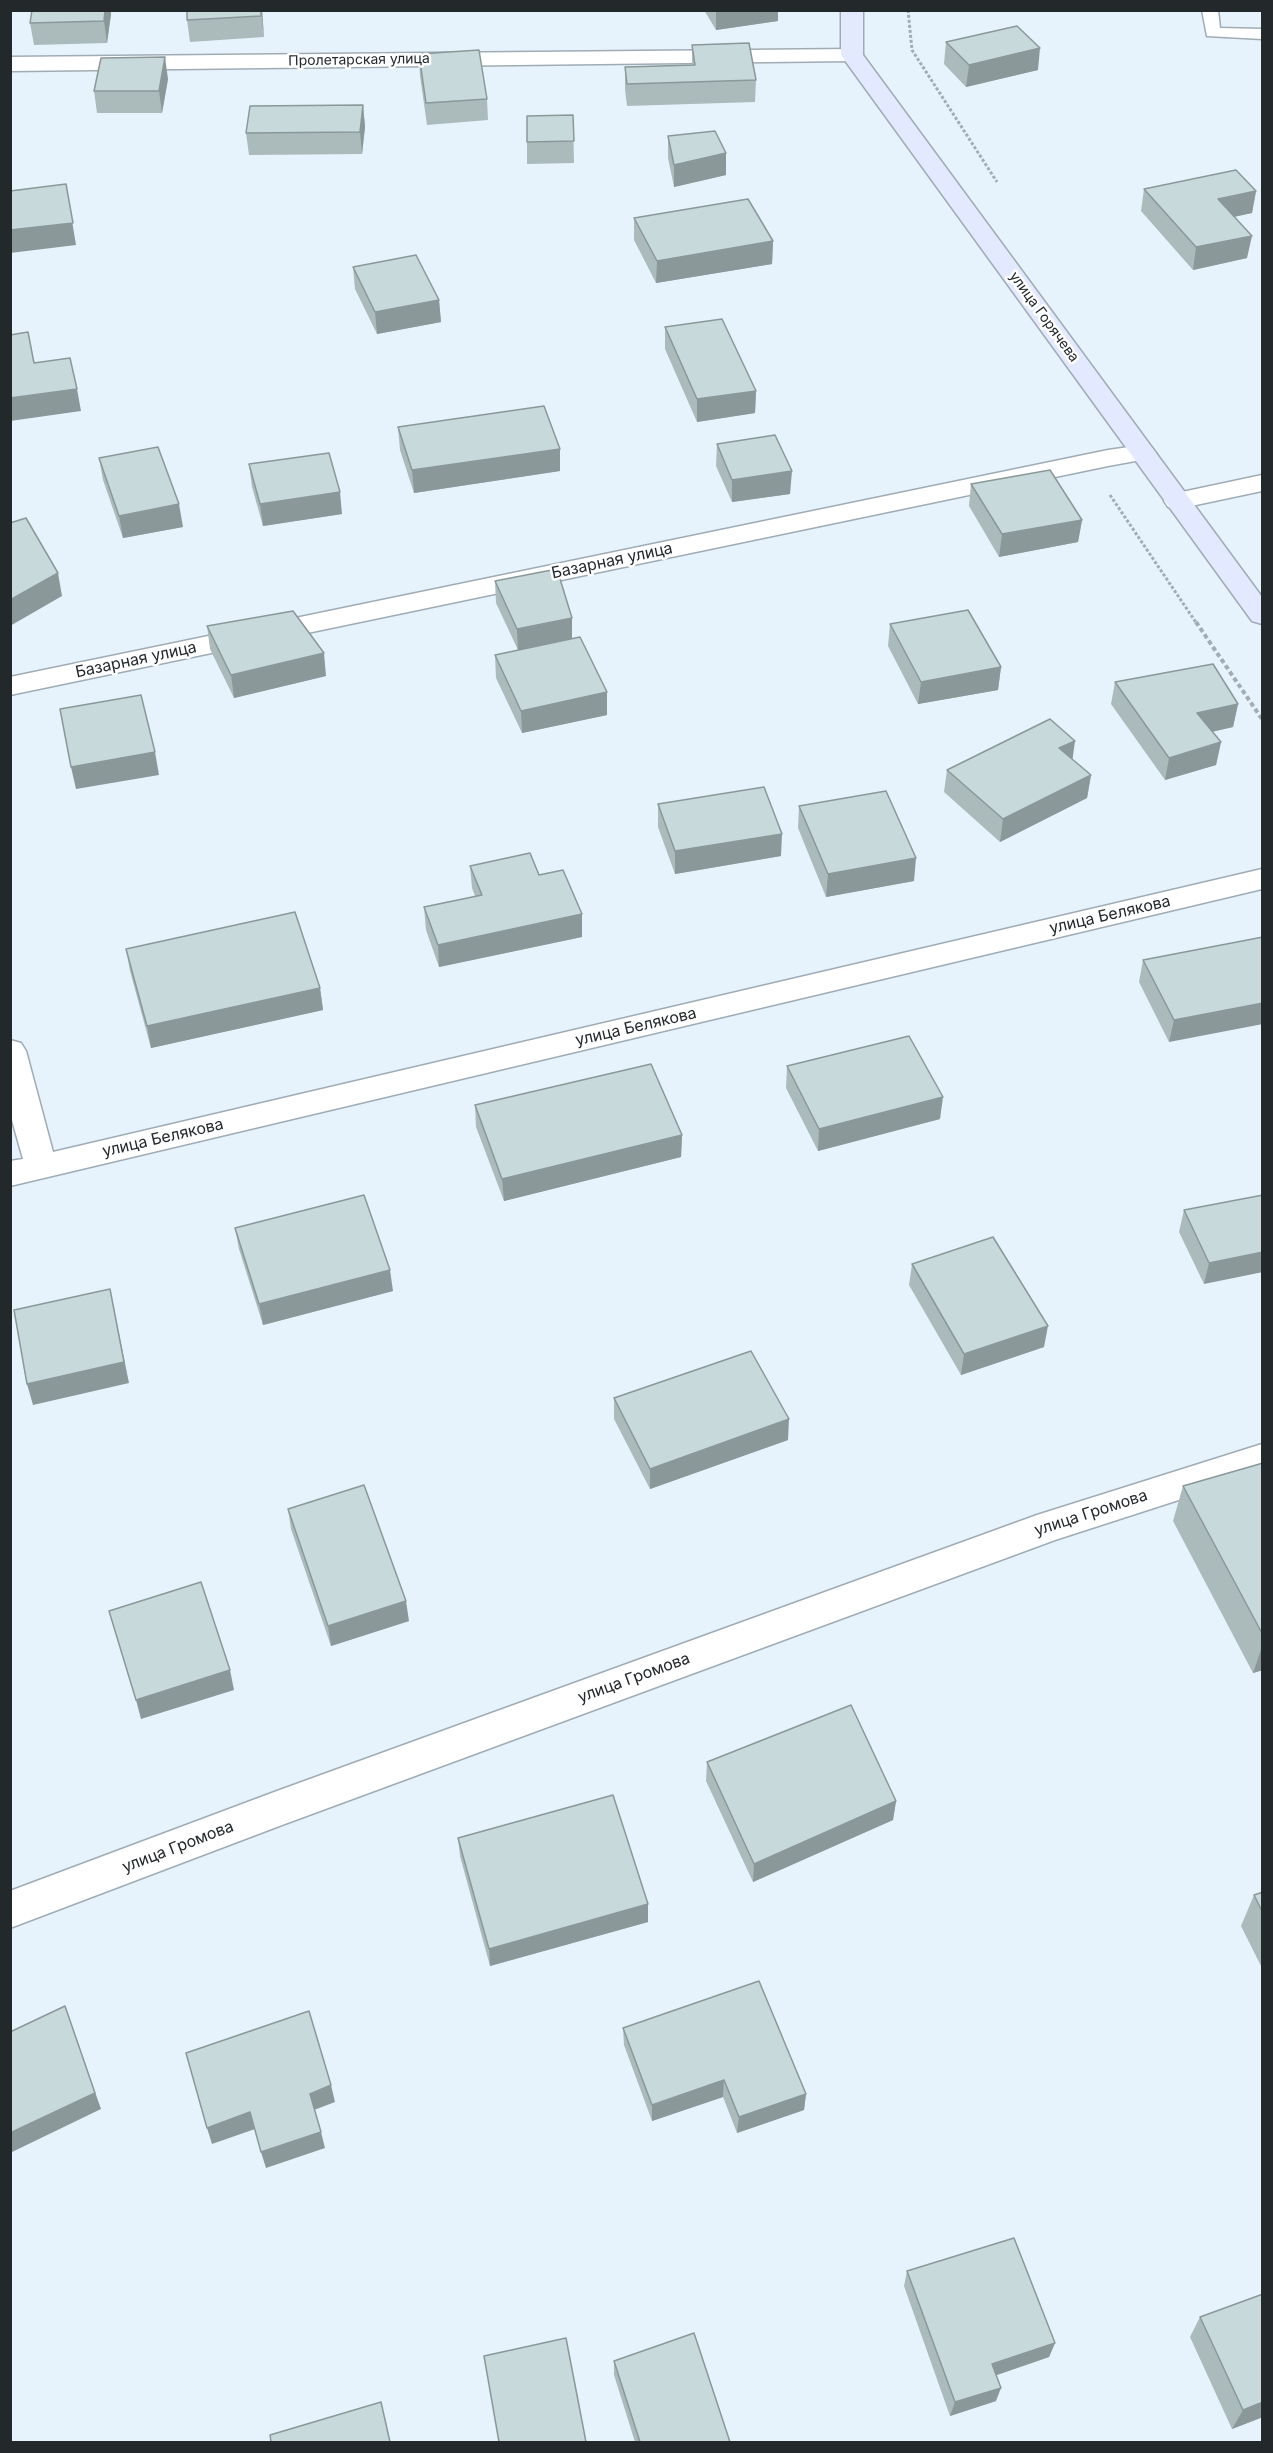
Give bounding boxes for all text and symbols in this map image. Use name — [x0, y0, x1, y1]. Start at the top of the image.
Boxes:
street label: Пролетарская улица — [288, 50, 430, 70]
street label: улица Горячева — [1006, 269, 1082, 365]
street label: Базарная улица — [550, 539, 674, 583]
street label: Базарная улица — [74, 638, 198, 682]
street label: улица Белякова — [1048, 892, 1172, 938]
street label: улица Белякова — [574, 1004, 698, 1050]
street label: улица Белякова — [101, 1115, 225, 1161]
street label: улица Громова — [1032, 1486, 1150, 1540]
street label: улица Громова — [575, 1649, 693, 1707]
street label: улица Громова — [120, 1817, 236, 1877]

